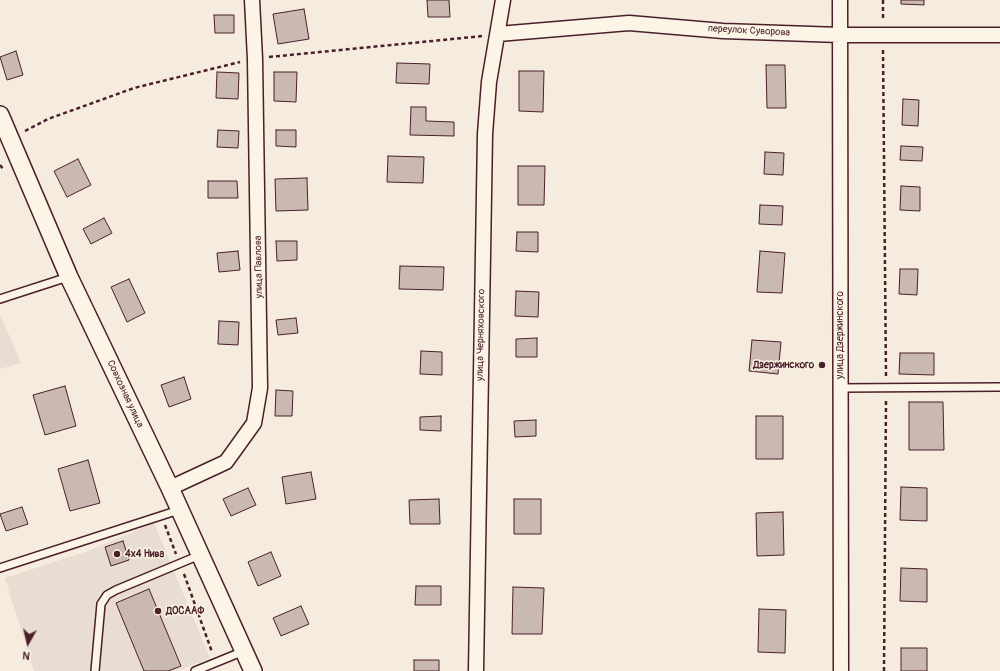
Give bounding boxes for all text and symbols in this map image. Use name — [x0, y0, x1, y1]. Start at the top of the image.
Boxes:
street label: переулок Суворова — [708, 23, 790, 39]
street label: улица Павлова — [252, 235, 266, 299]
street label: улица Черняховского — [474, 289, 488, 381]
street label: улица Дзержинского — [834, 291, 846, 379]
street label: Совхозная улица — [104, 358, 146, 430]
place label: Дзержинского — [753, 359, 814, 371]
marker: Дзержинского — [817, 360, 827, 370]
place label: 4x4 Нива — [125, 548, 164, 560]
marker: 4x4 Нива — [112, 549, 122, 559]
place label: ДОСААФ — [166, 605, 204, 617]
marker: ДОСААФ — [153, 606, 163, 616]
north arrow — [8, 623, 48, 663]
text: N — [22, 648, 31, 662]

